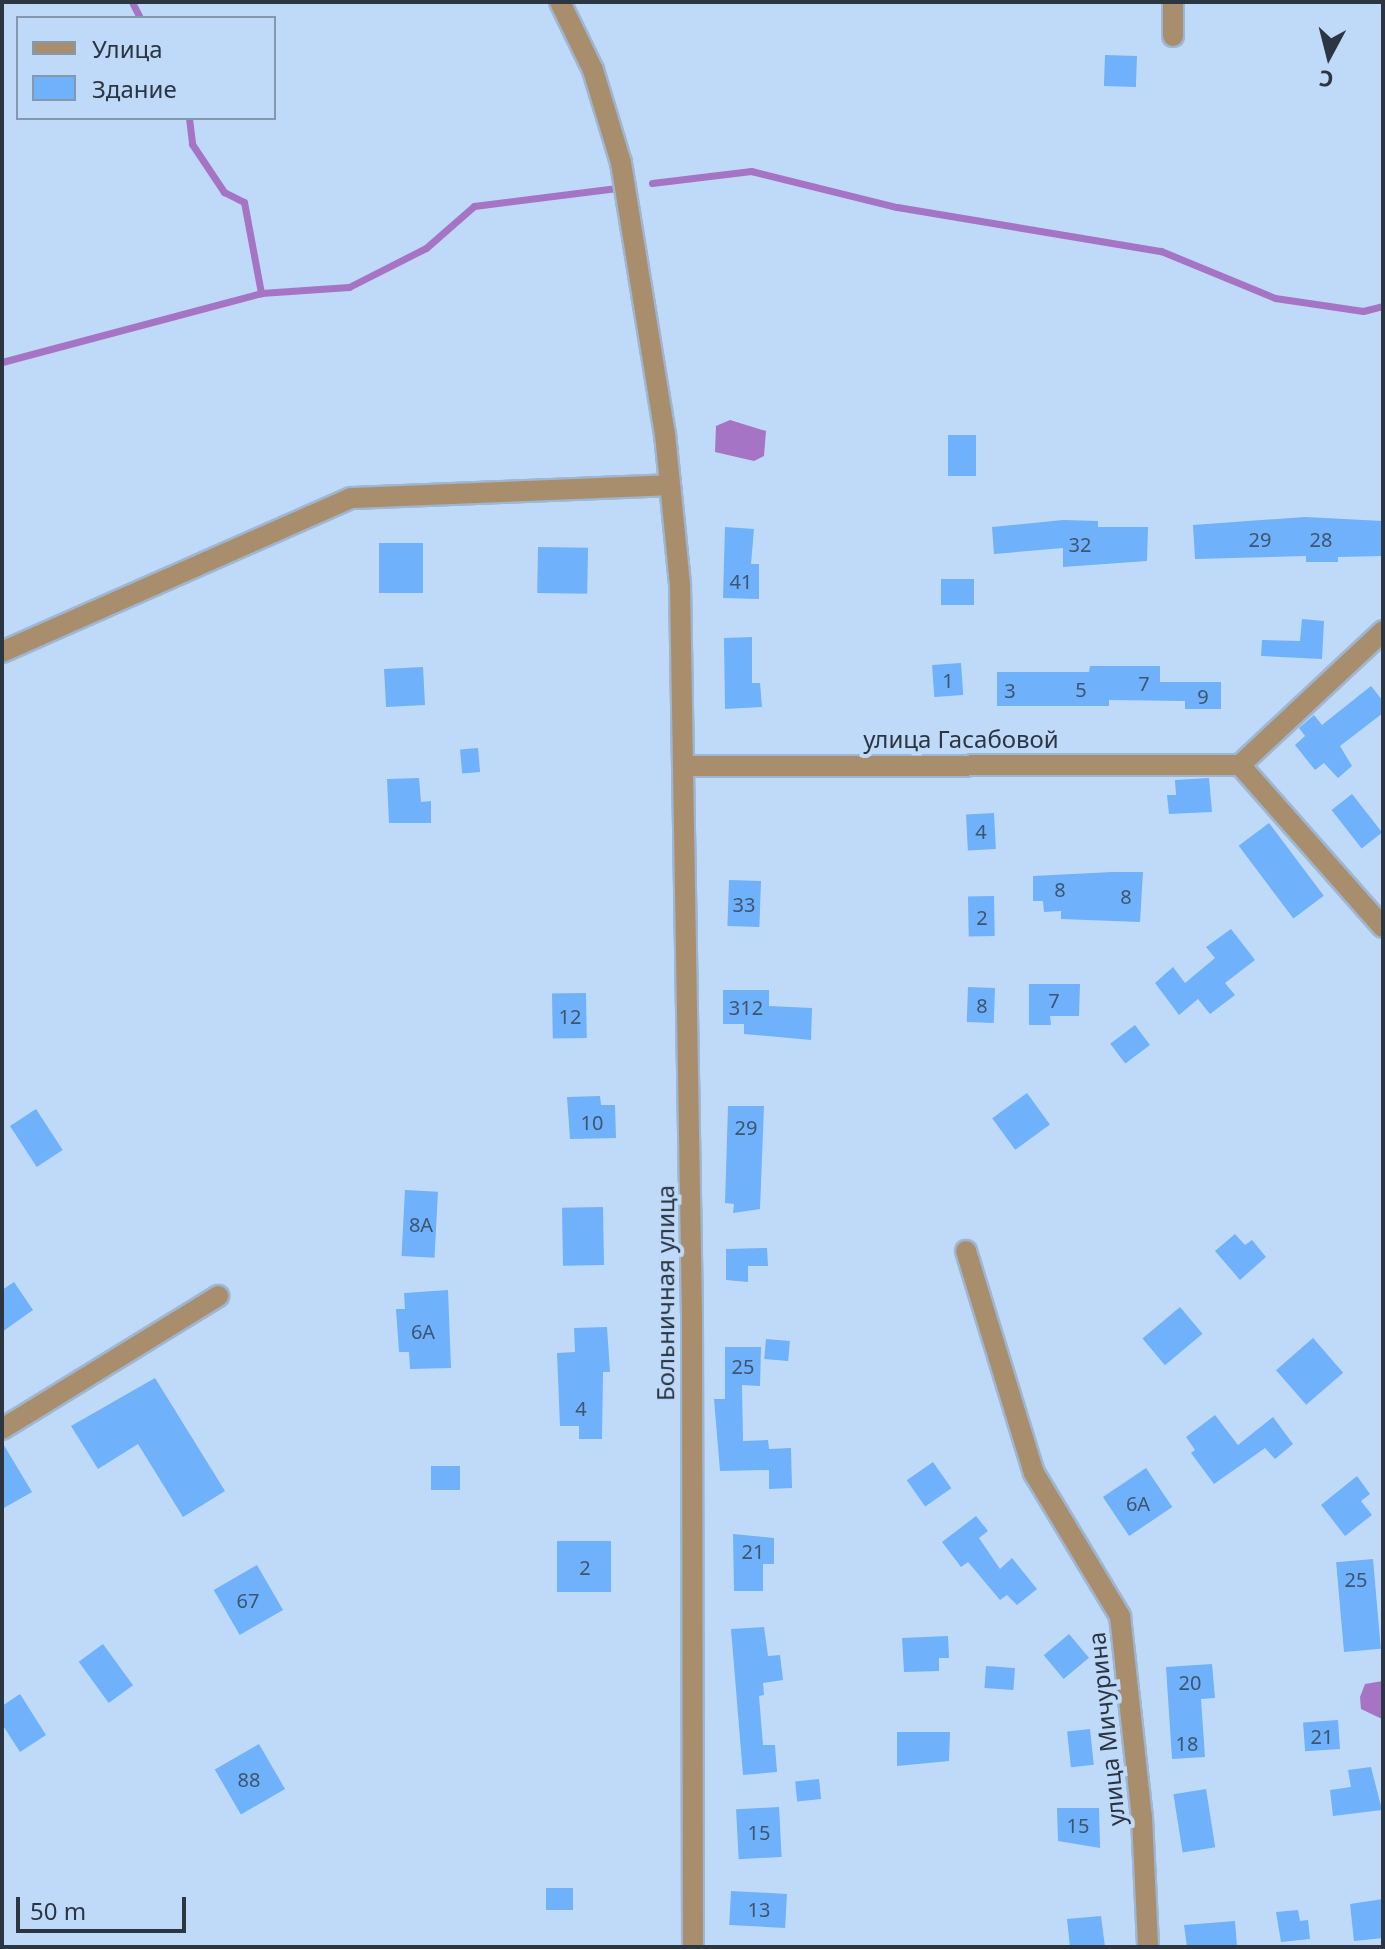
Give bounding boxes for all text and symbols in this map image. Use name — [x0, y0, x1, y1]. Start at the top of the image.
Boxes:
legend — [16, 16, 276, 120]
north arrow — [1289, 16, 1369, 96]
text: Улица — [92, 32, 163, 65]
text: С — [1317, 64, 1335, 96]
text: Здание — [92, 72, 177, 105]
house number: 29 — [1249, 527, 1271, 551]
house number: 28 — [1310, 527, 1332, 551]
house number: 32 — [1069, 532, 1091, 556]
house number: 41 — [730, 569, 752, 593]
house number: 1 — [942, 668, 954, 692]
house number: 7 — [1138, 671, 1150, 695]
house number: 5 — [1075, 677, 1087, 701]
house number: 3 — [1004, 678, 1016, 702]
house number: 9 — [1197, 684, 1209, 708]
street label: улица Гасабовой — [863, 725, 1059, 753]
house number: 4 — [975, 819, 987, 843]
house number: 8 — [1054, 877, 1066, 901]
house number: 8 — [1120, 884, 1132, 908]
house number: 33 — [733, 892, 755, 916]
house number: 2 — [976, 905, 988, 929]
house number: 7 — [1048, 988, 1060, 1012]
house number: 8 — [976, 993, 988, 1017]
house number: 312 — [729, 995, 763, 1019]
house number: 12 — [559, 1004, 581, 1028]
house number: 10 — [581, 1110, 603, 1134]
house number: 29 — [735, 1115, 757, 1139]
street label: Больничная улица — [651, 1185, 679, 1401]
house number: 8А — [409, 1212, 433, 1236]
house number: 6А — [411, 1319, 435, 1343]
house number: 25 — [732, 1354, 754, 1378]
house number: 4 — [575, 1396, 587, 1420]
house number: 6А — [1126, 1491, 1150, 1515]
house number: 21 — [742, 1539, 764, 1563]
house number: 2 — [579, 1555, 591, 1579]
house number: 25 — [1345, 1567, 1367, 1591]
house number: 67 — [237, 1588, 259, 1612]
street label: улица Мичурина — [1081, 1631, 1131, 1827]
house number: 20 — [1179, 1670, 1201, 1694]
house number: 21 — [1311, 1724, 1333, 1748]
house number: 18 — [1176, 1731, 1198, 1755]
house number: 88 — [238, 1767, 260, 1791]
house number: 15 — [1067, 1813, 1089, 1837]
house number: 15 — [748, 1820, 770, 1844]
scale bar — [20, 1881, 190, 1931]
text: 50 m — [30, 1894, 86, 1927]
house number: 13 — [748, 1897, 770, 1921]

